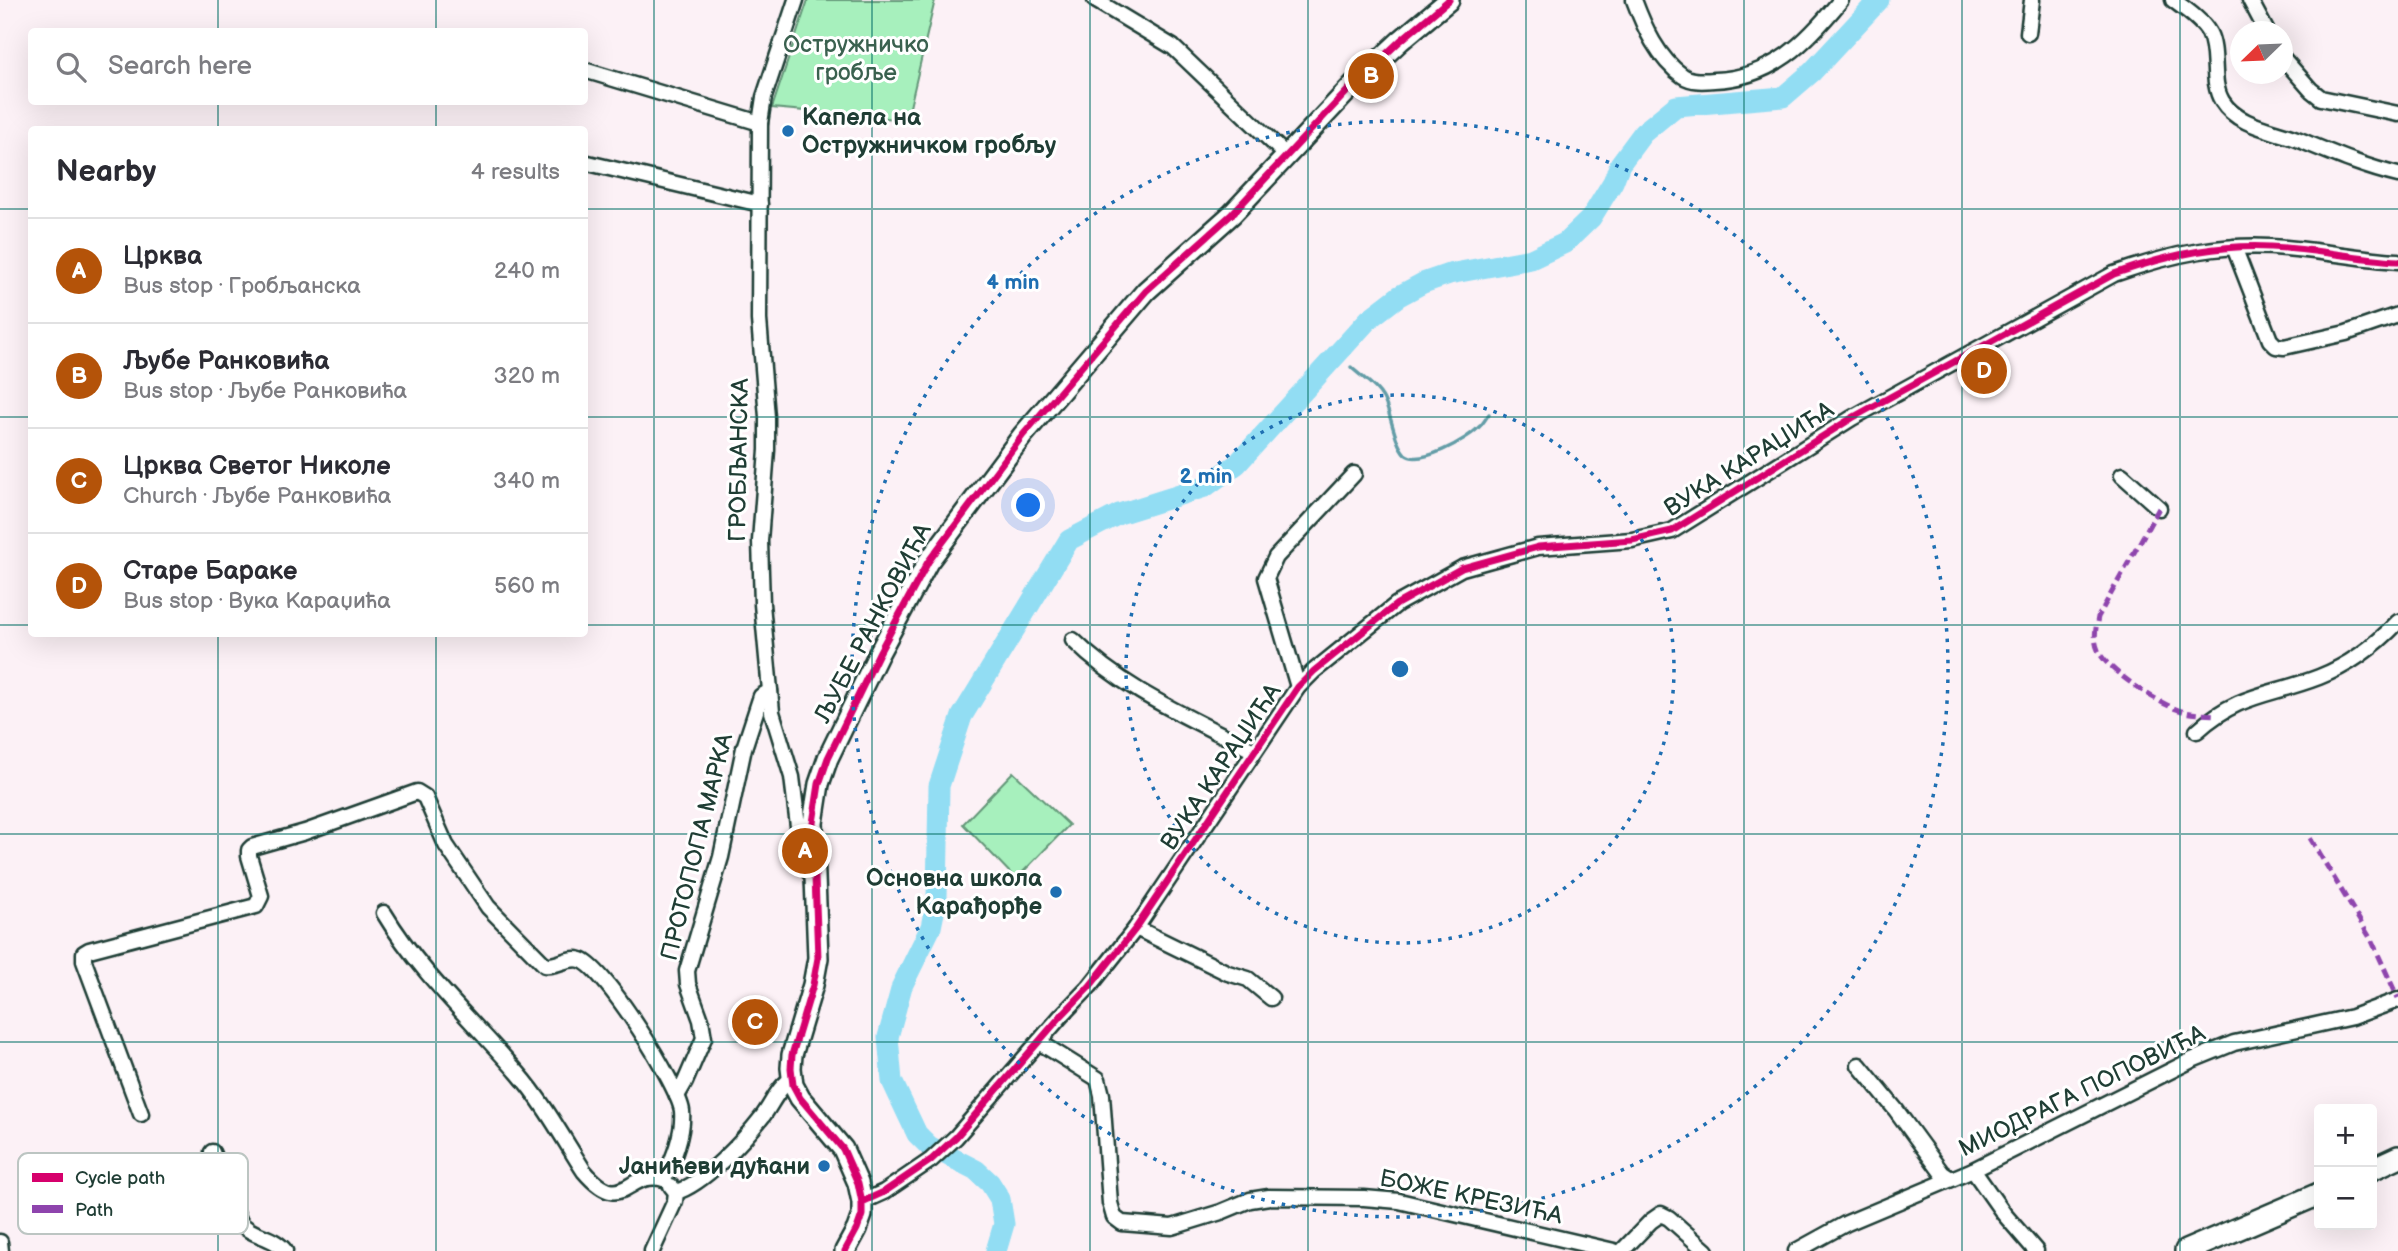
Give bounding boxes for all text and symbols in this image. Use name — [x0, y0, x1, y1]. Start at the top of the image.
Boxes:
north arrow — [2230, 21, 2293, 84]
search box — [28, 28, 588, 105]
park label: Остружничко гробље — [783, 30, 929, 87]
icon: search — [52, 48, 90, 86]
pin: B — [1348, 50, 1394, 102]
text: Search here — [108, 51, 252, 82]
place label: Капела на Остружничком гробљу — [802, 103, 1057, 160]
marker: Капела на Остружничком гробљу — [780, 123, 796, 139]
text: Nearby — [56, 154, 156, 190]
text: 4 results — [471, 158, 560, 186]
text: Црква — [123, 241, 202, 272]
text: A — [72, 257, 86, 285]
text: 240 m — [494, 257, 560, 285]
text: 4 min — [987, 270, 1039, 295]
text: Bus stop · Гробљанска — [123, 272, 361, 300]
pin: D — [1961, 345, 2007, 397]
text: Љубе Ранковића — [123, 346, 329, 377]
text: B — [71, 362, 87, 390]
text: 320 m — [494, 362, 560, 390]
text: Bus stop · Љубе Ранковића — [123, 377, 407, 405]
street label: ГРОБЉАНСКА — [723, 378, 755, 542]
street label: ВУКА КАРАЏИЋА — [1659, 395, 1840, 523]
text: Црква Светог Николе — [123, 451, 391, 482]
text: 2 min — [1179, 464, 1233, 489]
text: C — [71, 467, 87, 495]
text: 340 m — [493, 467, 560, 495]
text: Church · Љубе Ранковића — [123, 482, 391, 510]
your location — [1011, 488, 1045, 522]
street label: ЉУБЕ РАНКОВИЋА — [808, 518, 938, 729]
text: Старе Бараке — [123, 556, 298, 587]
text: D — [71, 572, 87, 600]
text: 560 m — [494, 572, 560, 600]
text: Bus stop · Вука Караџића — [123, 587, 391, 615]
centre of rings — [1388, 657, 1412, 681]
street label: ВУКА КАРАЏИЋА — [1155, 678, 1288, 856]
street label: ПРОТОПОПА МАРКА — [655, 730, 739, 963]
pin: A — [782, 825, 828, 877]
place label: Основна школа Карађорђе — [866, 864, 1043, 921]
marker: Основна школа Карађорђе — [1048, 884, 1064, 900]
pin: C — [732, 996, 778, 1048]
street label: МИОДРАГА ПОПОВИЋА — [1954, 1018, 2210, 1163]
map controls — [2314, 1104, 2377, 1230]
button: + — [2314, 1104, 2377, 1167]
place label: Јанићеви дућани — [619, 1152, 810, 1181]
legend — [18, 1153, 248, 1234]
marker: Јанићеви дућани — [816, 1158, 832, 1174]
street label: БОЖЕ КРЕЗИЋА — [1377, 1163, 1565, 1231]
text: Cycle path — [75, 1167, 165, 1190]
button: − — [2314, 1167, 2377, 1230]
text: Path — [75, 1199, 113, 1222]

